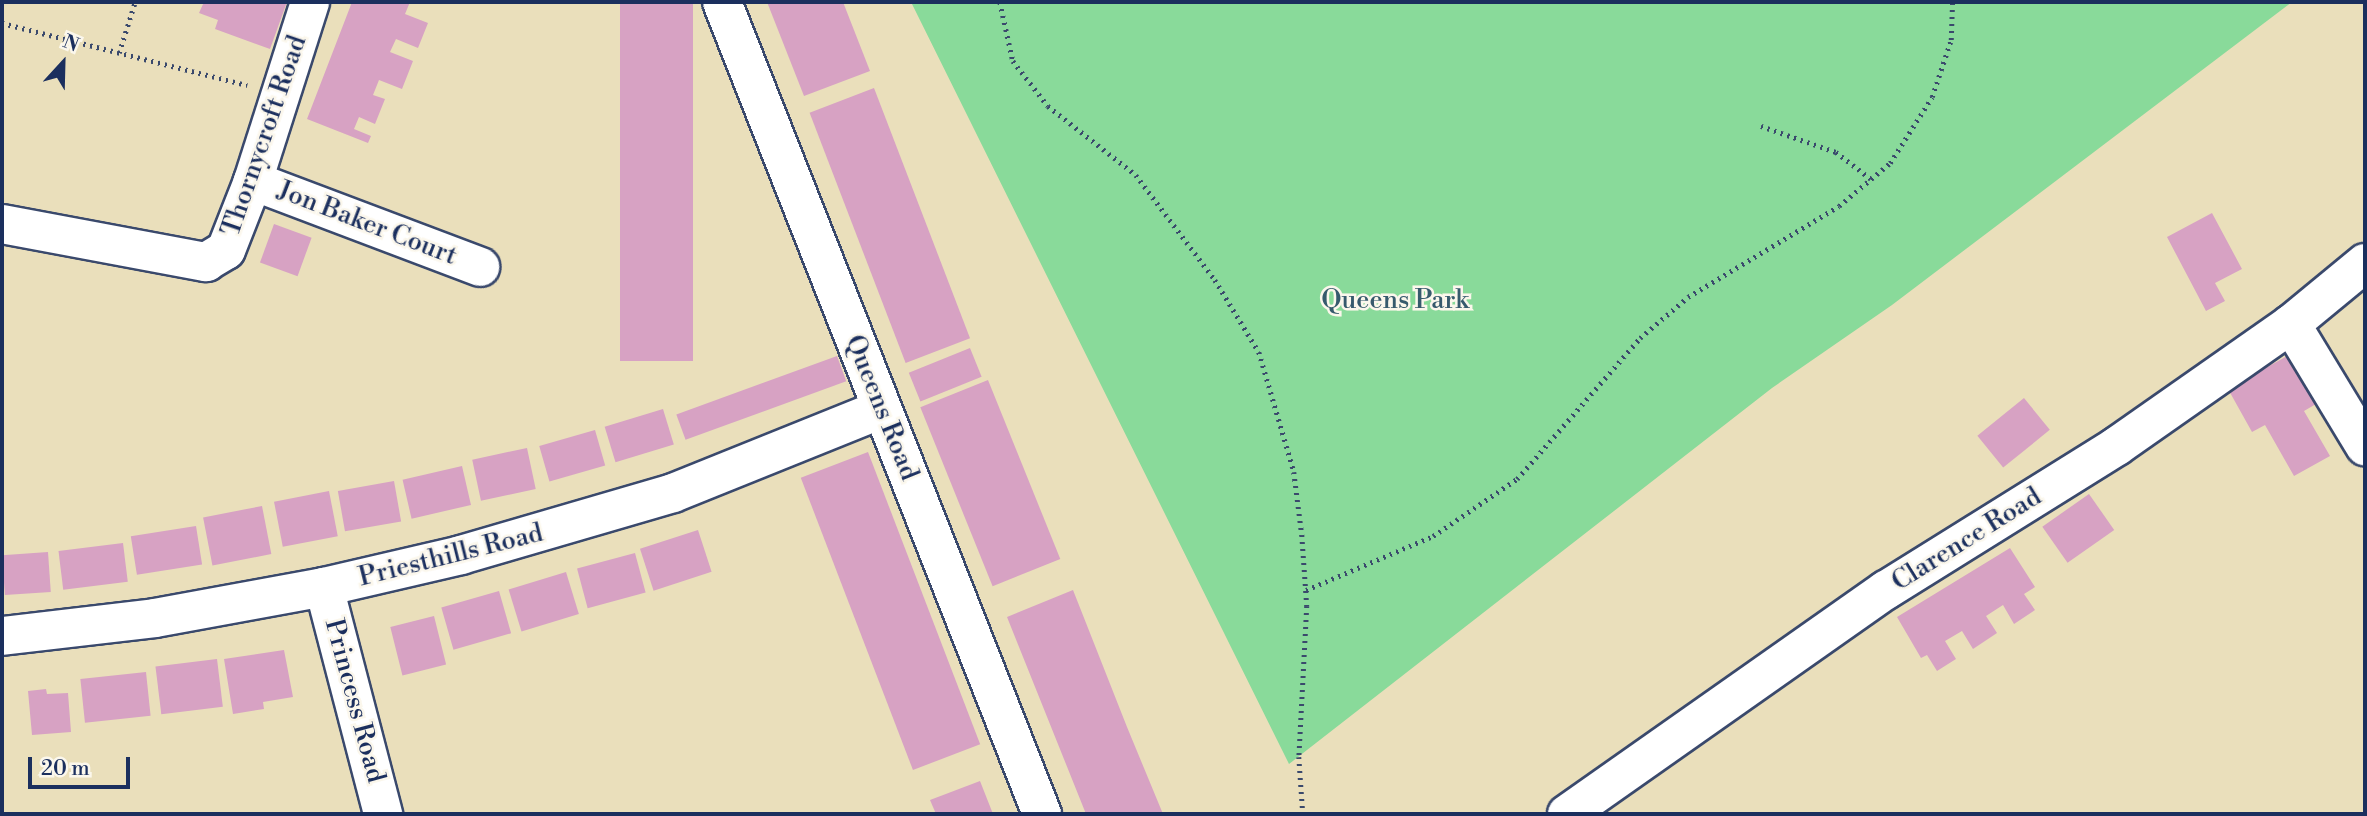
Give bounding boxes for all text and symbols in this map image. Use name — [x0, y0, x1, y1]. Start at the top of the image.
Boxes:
north arrow — [28, 28, 98, 98]
text: N — [59, 30, 82, 57]
street label: Thornycroft Road — [216, 31, 314, 241]
street label: Jon Baker Court — [273, 175, 461, 273]
park label: Queens Park — [1321, 285, 1469, 317]
street label: Queens Road — [838, 331, 924, 485]
street label: Clarence Road — [1887, 482, 2047, 598]
street label: Priesthills Road — [356, 518, 546, 594]
street label: Princess Road — [317, 616, 391, 786]
scale bar — [32, 742, 133, 786]
text: 20 m — [41, 756, 90, 782]

